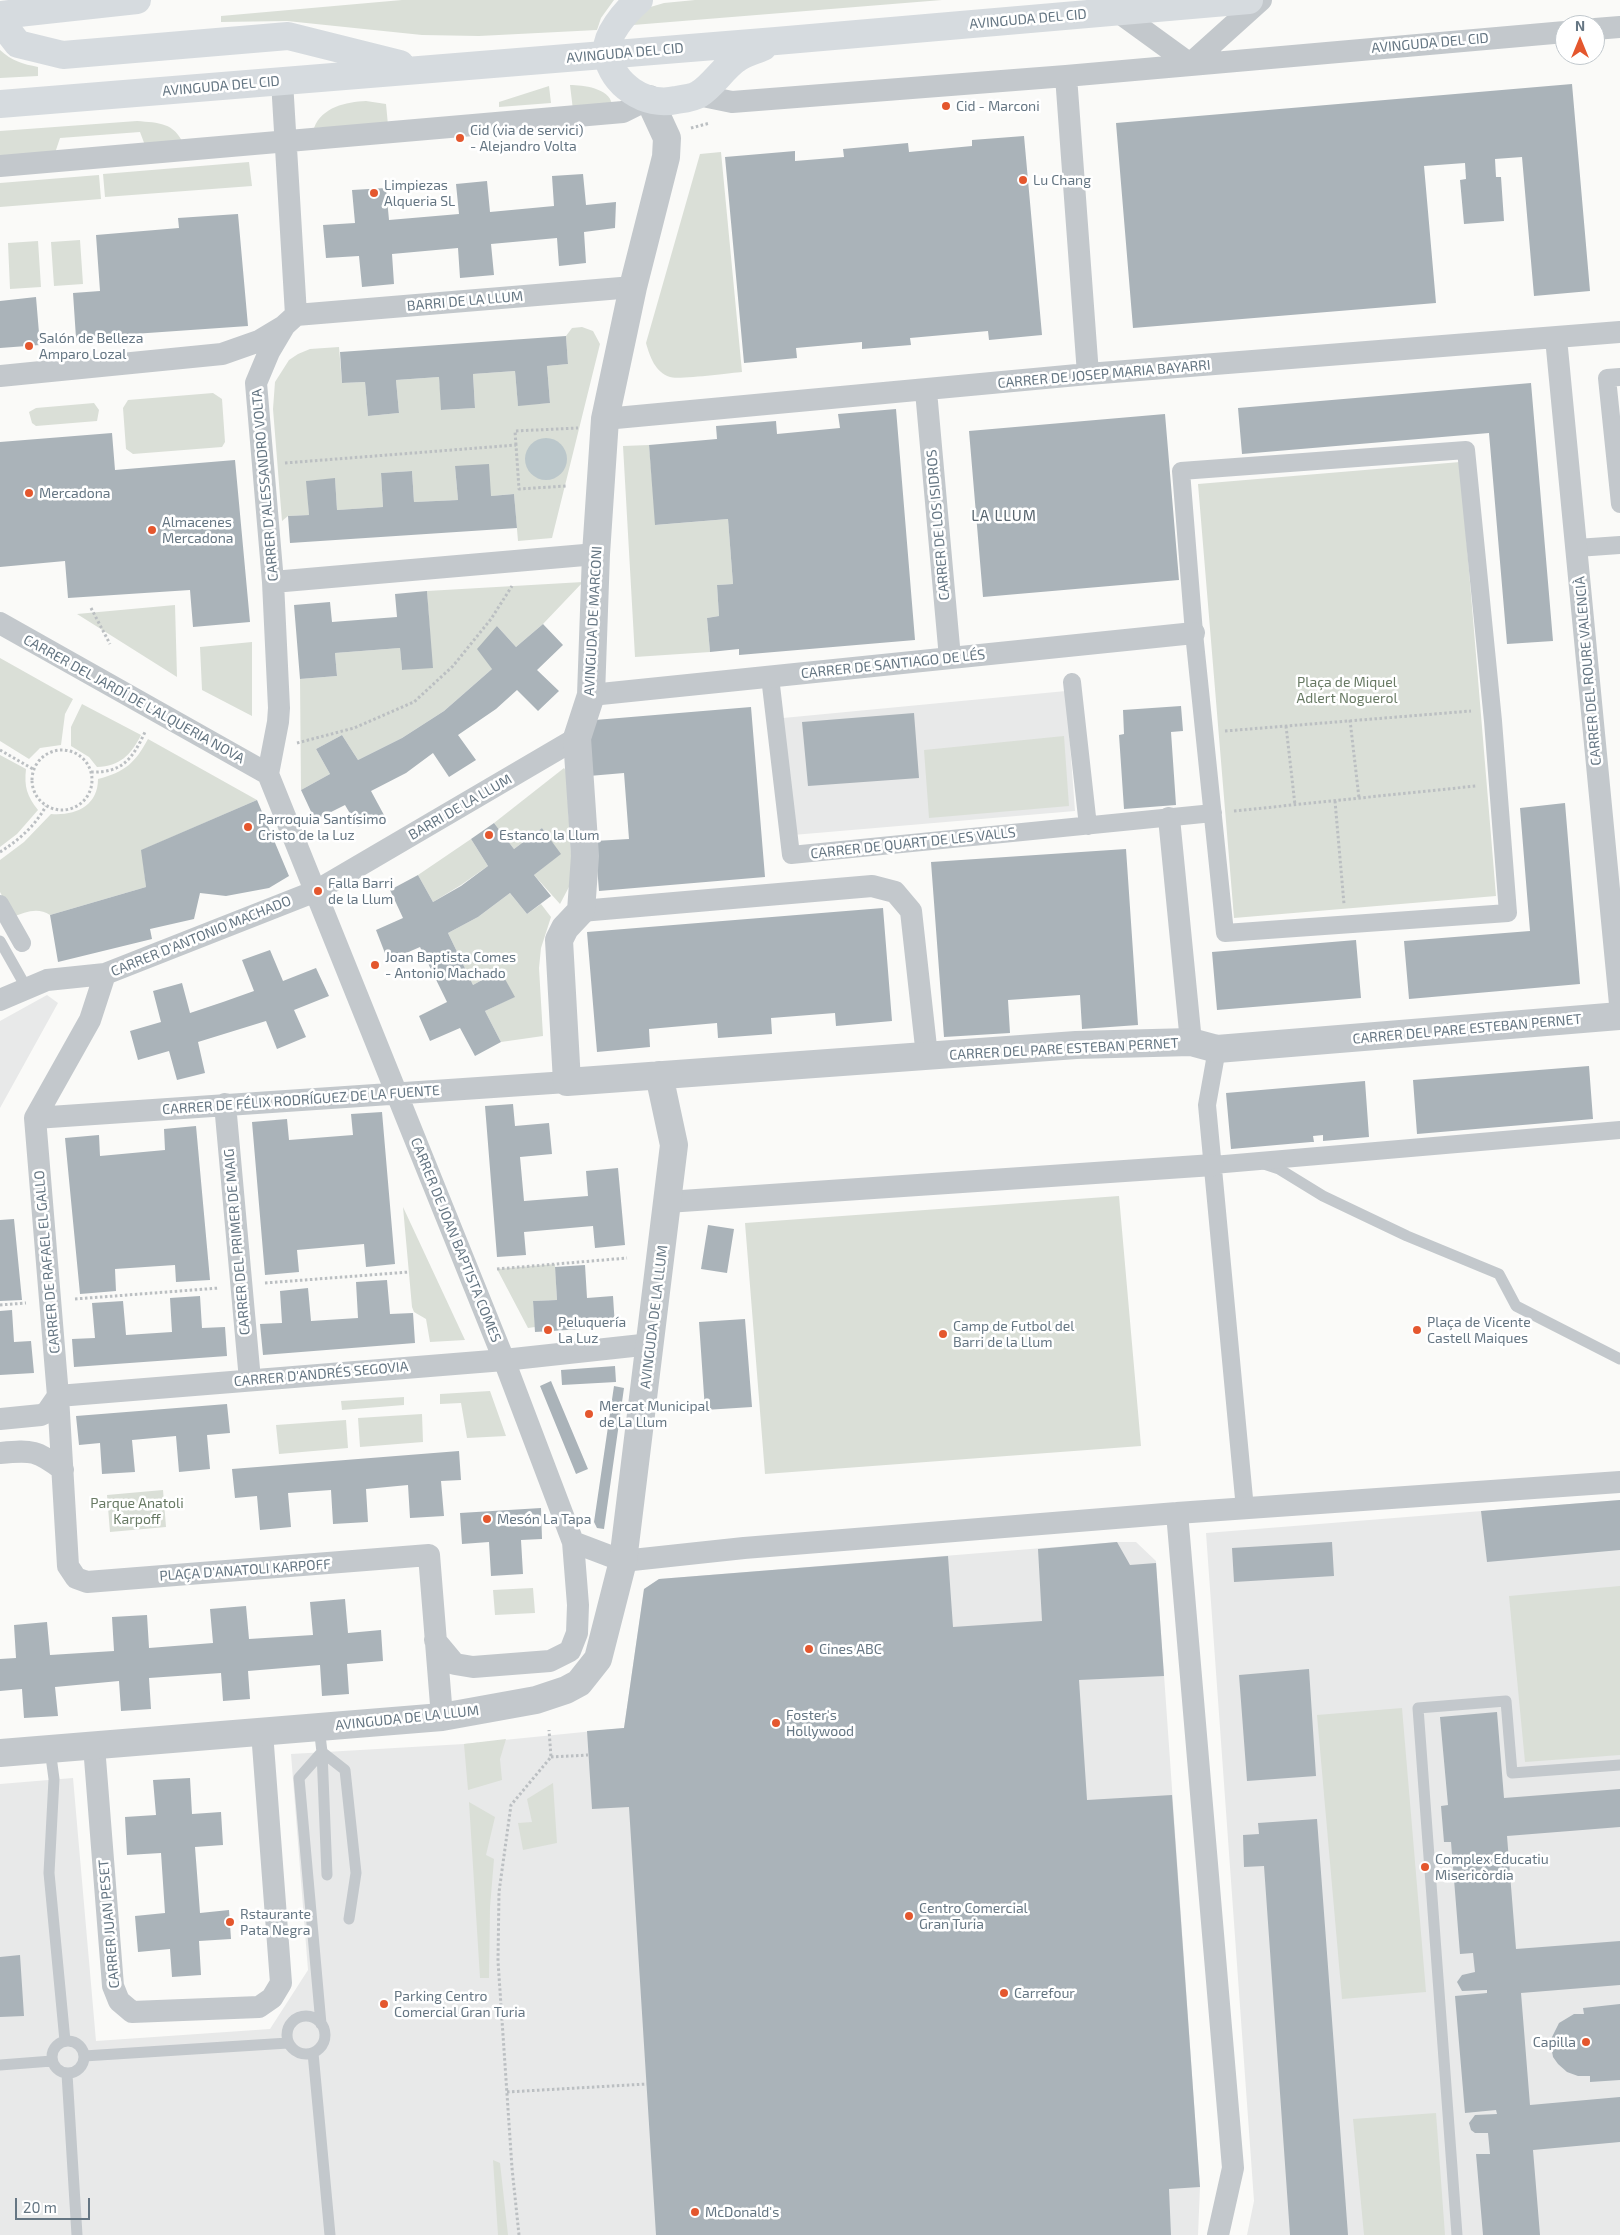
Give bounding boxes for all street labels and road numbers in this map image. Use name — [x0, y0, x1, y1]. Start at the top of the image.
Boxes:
street label: AVINGUDA DEL CID — [969, 5, 1087, 33]
street label: AVINGUDA DEL CID — [1371, 29, 1489, 57]
street label: AVINGUDA DEL CID — [566, 39, 684, 67]
street label: AVINGUDA DEL CID — [162, 72, 280, 100]
street label: BARRI DE LA LLUM — [406, 288, 524, 314]
street label: CARRER DE JOSEP MARIA BAYARRI — [997, 356, 1211, 392]
street label: CARRER D'ALESSANDRO VOLTA — [248, 388, 282, 582]
street label: CARRER DE LOS ISIDROS — [923, 449, 953, 601]
street label: AVINGUDA DE MARCONI — [581, 546, 605, 696]
street label: CARRER DEL ROURE VALENCIÀ — [1571, 576, 1605, 766]
street label: CARRER DEL JARDÍ DE L'ALQUERIA NOVA — [21, 631, 247, 767]
street label: CARRER DE SANTIAGO DE LÉS — [800, 646, 986, 682]
street label: BARRI DE LA LLUM — [405, 771, 515, 843]
street label: CARRER DE QUART DE LES VALLS — [810, 824, 1016, 862]
street label: CARRER D'ANTONIO MACHADO — [108, 892, 294, 980]
street label: CARRER DEL PARE ESTEBAN PERNET — [1352, 1011, 1582, 1047]
street label: CARRER DEL PARE ESTEBAN PERNET — [949, 1035, 1179, 1063]
street label: CARRER DE FÉLIX RODRÍGUEZ DE LA FUENTE — [162, 1082, 440, 1118]
street label: CARRER DE JOAN BAPTISTA COMES — [407, 1135, 505, 1345]
street label: CARRER DEL PRIMER DE MAIG — [220, 1148, 254, 1336]
street label: CARRER DE RAFAEL EL GALLO — [31, 1170, 63, 1354]
street label: AVINGUDA DE LA LLUM — [637, 1244, 671, 1390]
street label: CARRER D'ANDRÉS SEGOVIA — [233, 1358, 409, 1390]
street label: PLAÇA D'ANATOLI KARPOFF — [159, 1556, 331, 1584]
street label: AVINGUDA DE LA LLUM — [334, 1702, 480, 1734]
street label: CARRER JUAN PESET — [95, 1859, 123, 1989]

